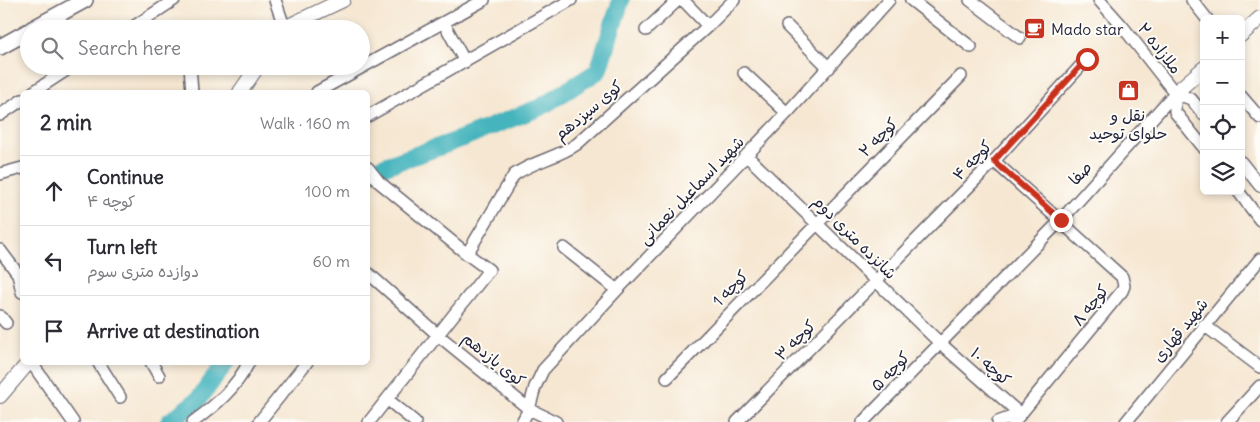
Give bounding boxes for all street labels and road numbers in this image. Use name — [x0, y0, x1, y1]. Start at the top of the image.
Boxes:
street label: ملازاده ۲ — [1134, 18, 1186, 78]
street label: کوی سیزدهم — [550, 76, 628, 147]
street label: کوچه ۲ — [854, 113, 903, 161]
street label: شهید اسماعیل نعمانی — [634, 131, 749, 249]
street label: کوچه ۴ — [948, 136, 997, 185]
street label: صفا — [1064, 157, 1096, 189]
street label: شانزده متری دوم — [807, 191, 901, 285]
street label: کوچه 1 — [708, 266, 753, 311]
street label: کوچه ۸ — [1067, 280, 1114, 330]
street label: شهید قهاری — [1148, 294, 1212, 366]
street label: کوچه ۳ — [770, 315, 820, 365]
street label: کوی یازدهم — [457, 328, 530, 393]
street label: کوچه ۱۰ — [966, 343, 1015, 390]
street label: کوچه ۵ — [866, 347, 915, 396]

